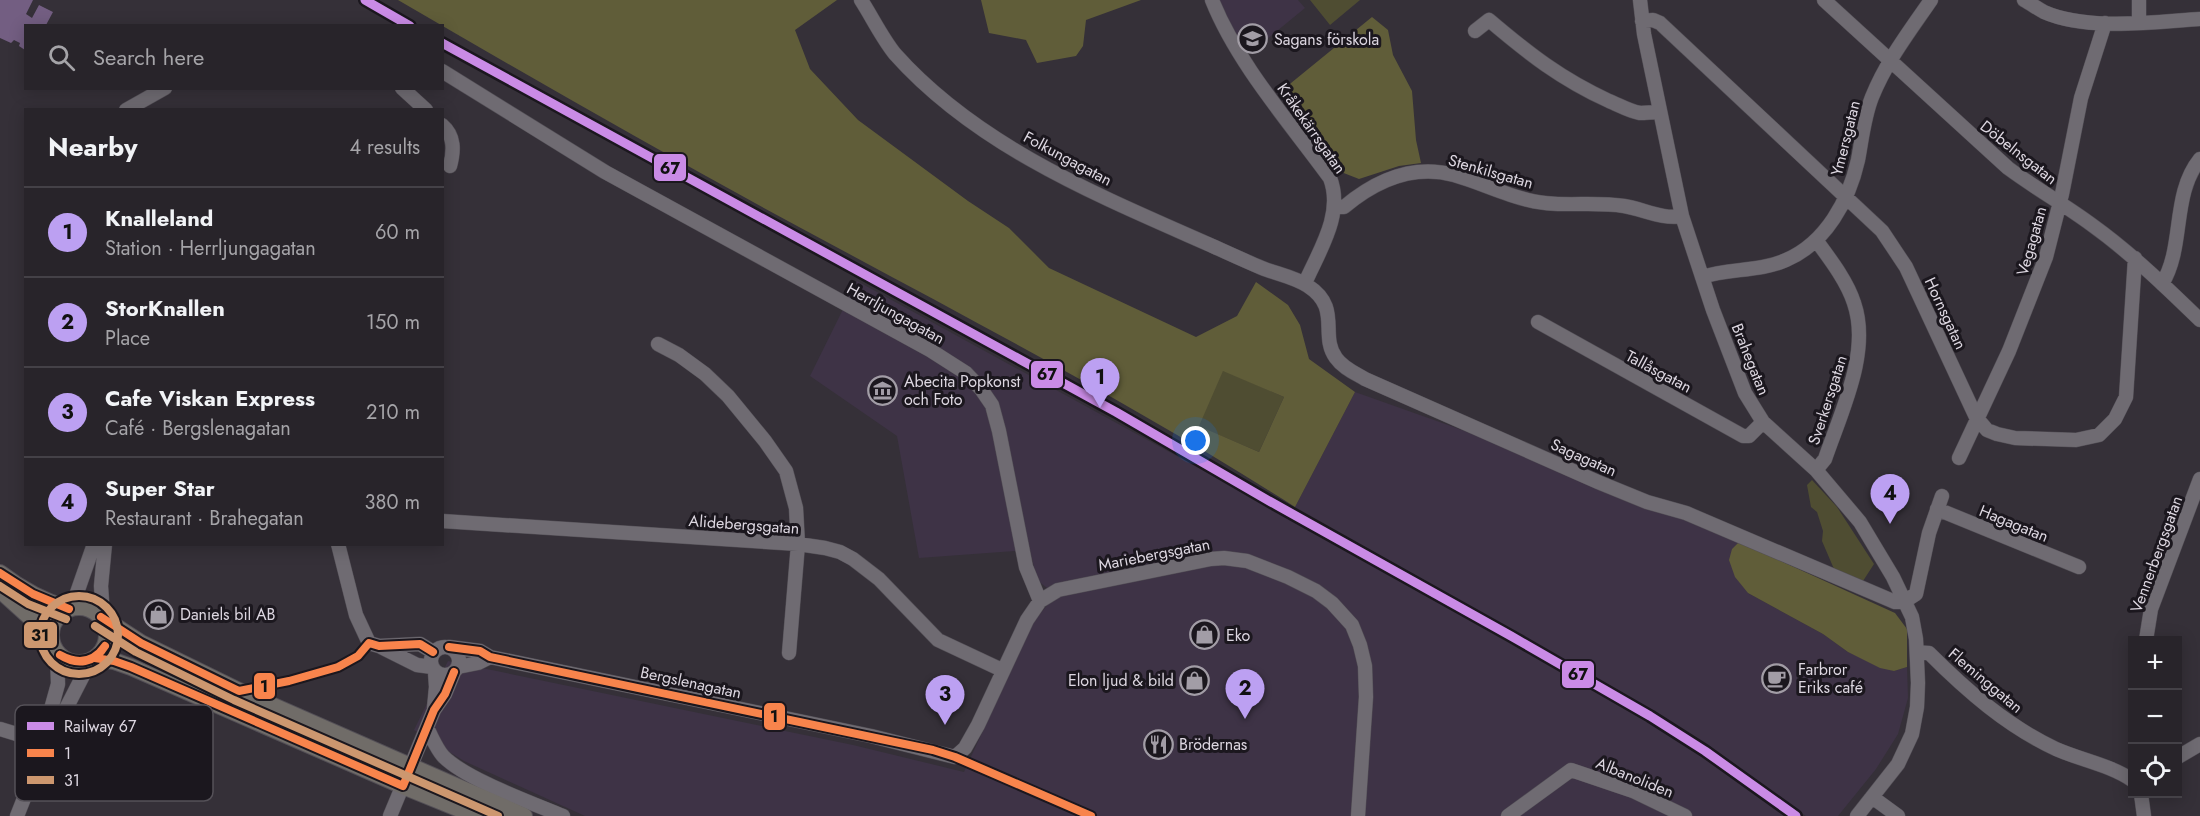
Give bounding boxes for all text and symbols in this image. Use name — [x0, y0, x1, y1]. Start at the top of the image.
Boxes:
school or university icon: Sagans förskola — [1237, 23, 1269, 55]
search box — [24, 24, 444, 90]
place label: Sagans förskola — [1274, 28, 1379, 51]
icon: search — [45, 41, 78, 74]
text: Search here — [93, 41, 204, 73]
street label: Kråkekärrsgatan — [1272, 78, 1351, 178]
street label: Ymersgatan — [1825, 98, 1866, 178]
street label: Döbelnsgatan — [1975, 115, 2062, 190]
street label: Folkungagatan — [1019, 125, 1116, 191]
text: Nearby — [48, 128, 137, 166]
text: 4 results — [349, 133, 420, 162]
street label: Stenkilsgatan — [1446, 148, 1536, 195]
line badge: 67 — [653, 153, 687, 182]
text: 67 — [660, 157, 681, 180]
text: Knalleland — [105, 202, 213, 234]
street label: Vegagatan — [2011, 204, 2052, 278]
text: 1 — [62, 218, 73, 247]
text: 60 m — [375, 218, 420, 247]
text: Station · Herrljungagatan — [105, 234, 316, 263]
street label: Hornsgatan — [1919, 273, 1972, 353]
street label: Herrljungagatan — [843, 277, 949, 350]
text: StorKnallen — [105, 292, 225, 324]
text: 2 — [61, 308, 74, 337]
text: 150 m — [366, 308, 420, 337]
street label: Brahegatan — [1726, 320, 1775, 399]
text: Place — [105, 324, 150, 353]
street label: Tallåsgatan — [1622, 344, 1696, 398]
street label: Sverkersgatan — [1802, 352, 1853, 448]
pin: 1 — [1080, 358, 1120, 408]
line badge: 67 — [1030, 360, 1064, 389]
text: 67 — [1037, 363, 1058, 386]
place label: Abecita Popkonst och Foto — [904, 370, 1021, 411]
museum icon: Abecita Popkonst och Foto — [867, 374, 899, 406]
text: Cafe Viskan Express — [105, 382, 315, 414]
text: 3 — [61, 398, 74, 427]
text: 210 m — [366, 398, 420, 427]
text: Café · Bergslenagatan — [105, 414, 291, 443]
your location — [1181, 426, 1210, 455]
street label: Sagagatan — [1547, 433, 1620, 482]
text: Super Star — [105, 472, 215, 504]
pin: 4 — [1870, 474, 1910, 524]
text: 4 — [61, 488, 74, 517]
text: 380 m — [365, 488, 420, 517]
street label: Vennerbergsgatan — [2125, 492, 2188, 616]
street label: Hagagatan — [1976, 499, 2052, 548]
text: Restaurant · Brahegatan — [105, 504, 304, 533]
street label: Alidebergsgatan — [688, 509, 800, 540]
street label: Mariebergsgatan — [1096, 532, 1212, 577]
shop icon: Daniels bil AB — [143, 598, 175, 630]
place label: Daniels bil AB — [180, 603, 276, 626]
shop icon: Eko — [1189, 619, 1221, 651]
line badge: 31 — [23, 621, 58, 649]
text: 31 — [31, 624, 49, 647]
place label: Eko — [1226, 624, 1251, 647]
map controls — [2128, 636, 2182, 798]
button: + — [2128, 636, 2182, 690]
street label: Fleminggatan — [1943, 642, 2028, 718]
place label: Farbror Eriks café — [1798, 658, 1863, 699]
line badge: 67 — [1561, 660, 1595, 689]
street label: Bergslenagatan — [638, 661, 744, 704]
cafe icon: Farbror Eriks café — [1761, 662, 1793, 694]
text: 67 — [1568, 663, 1589, 686]
shop icon: Elon ljud & bild — [1179, 664, 1211, 696]
place label: Elon ljud & bild — [1068, 669, 1174, 692]
pin: 2 — [1226, 670, 1264, 719]
line badge: 1 — [253, 672, 276, 700]
text: 1 — [260, 675, 268, 698]
pin: 3 — [926, 676, 964, 725]
button: − — [2128, 690, 2182, 744]
line badge: 1 — [763, 702, 786, 731]
legend — [15, 705, 213, 801]
text: 1 — [770, 705, 778, 728]
text: Railway 67 — [64, 715, 137, 738]
restaurant icon: Brödernas — [1142, 728, 1174, 760]
place label: Brödernas — [1179, 733, 1247, 756]
text: 1 — [64, 742, 71, 765]
button: locate — [2128, 744, 2182, 798]
street label: Albanoliden — [1593, 751, 1677, 803]
text: 31 — [64, 769, 80, 792]

